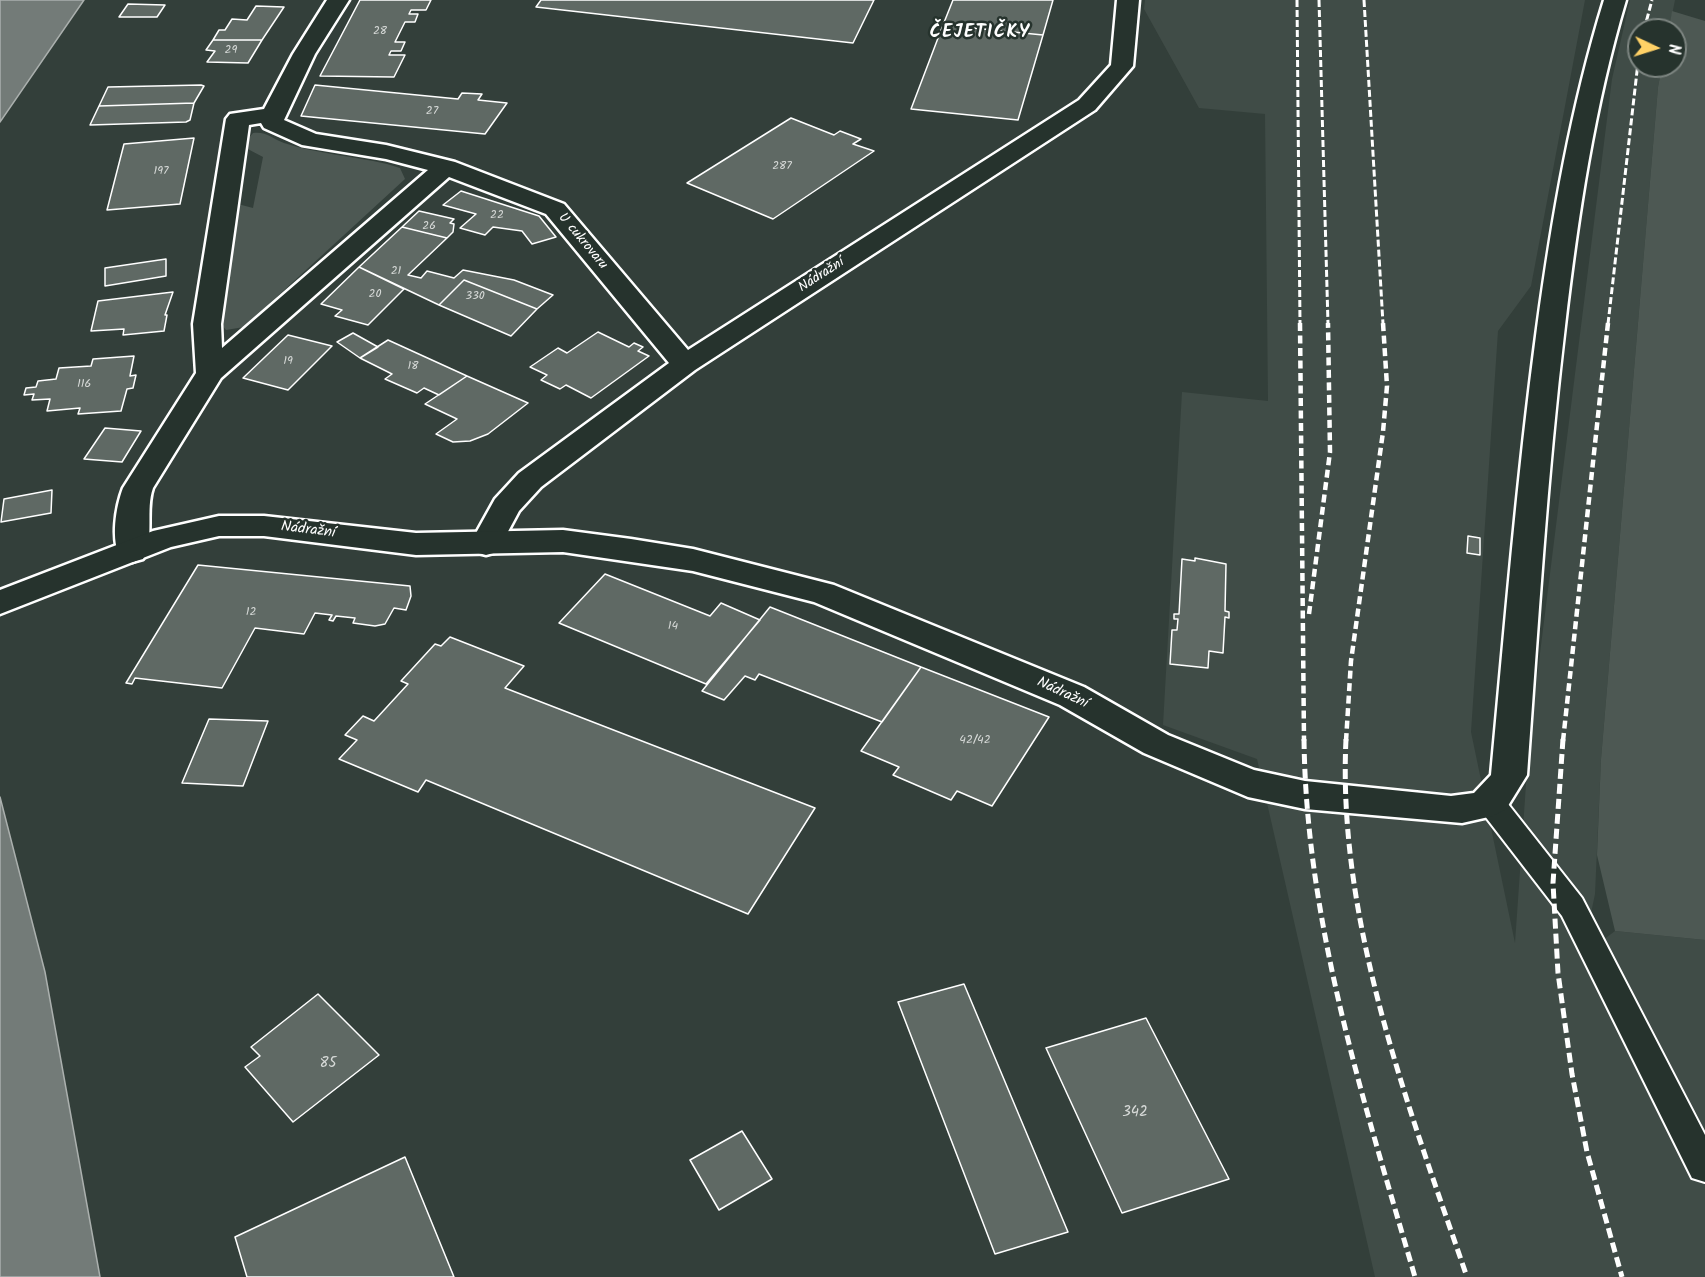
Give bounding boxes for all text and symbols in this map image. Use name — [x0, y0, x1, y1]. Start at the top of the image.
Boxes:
north arrow — [1627, 18, 1687, 78]
district label: ČEJETIČKY — [929, 23, 1031, 45]
house number: 28 — [373, 25, 387, 39]
text: N — [1661, 43, 1686, 55]
house number: 29 — [225, 44, 237, 58]
house number: 27 — [426, 105, 438, 119]
house number: 287 — [772, 160, 792, 174]
house number: 197 — [153, 165, 169, 179]
house number: 22 — [490, 209, 504, 223]
street label: U cukrovaru — [554, 210, 610, 274]
house number: 26 — [422, 220, 436, 234]
street label: Nádražní — [796, 255, 848, 297]
house number: 21 — [391, 265, 401, 279]
house number: 20 — [369, 288, 381, 302]
house number: 330 — [465, 290, 485, 304]
house number: 19 — [283, 355, 293, 369]
house number: 18 — [408, 360, 418, 374]
house number: 116 — [77, 378, 91, 392]
street label: Nádražní — [280, 519, 336, 543]
house number: 12 — [246, 606, 256, 620]
house number: 14 — [668, 620, 678, 634]
street label: Nádražní — [1033, 674, 1091, 714]
house number: 42/42 — [959, 734, 991, 748]
house number: 85 — [319, 1055, 337, 1073]
house number: 342 — [1122, 1104, 1148, 1122]

